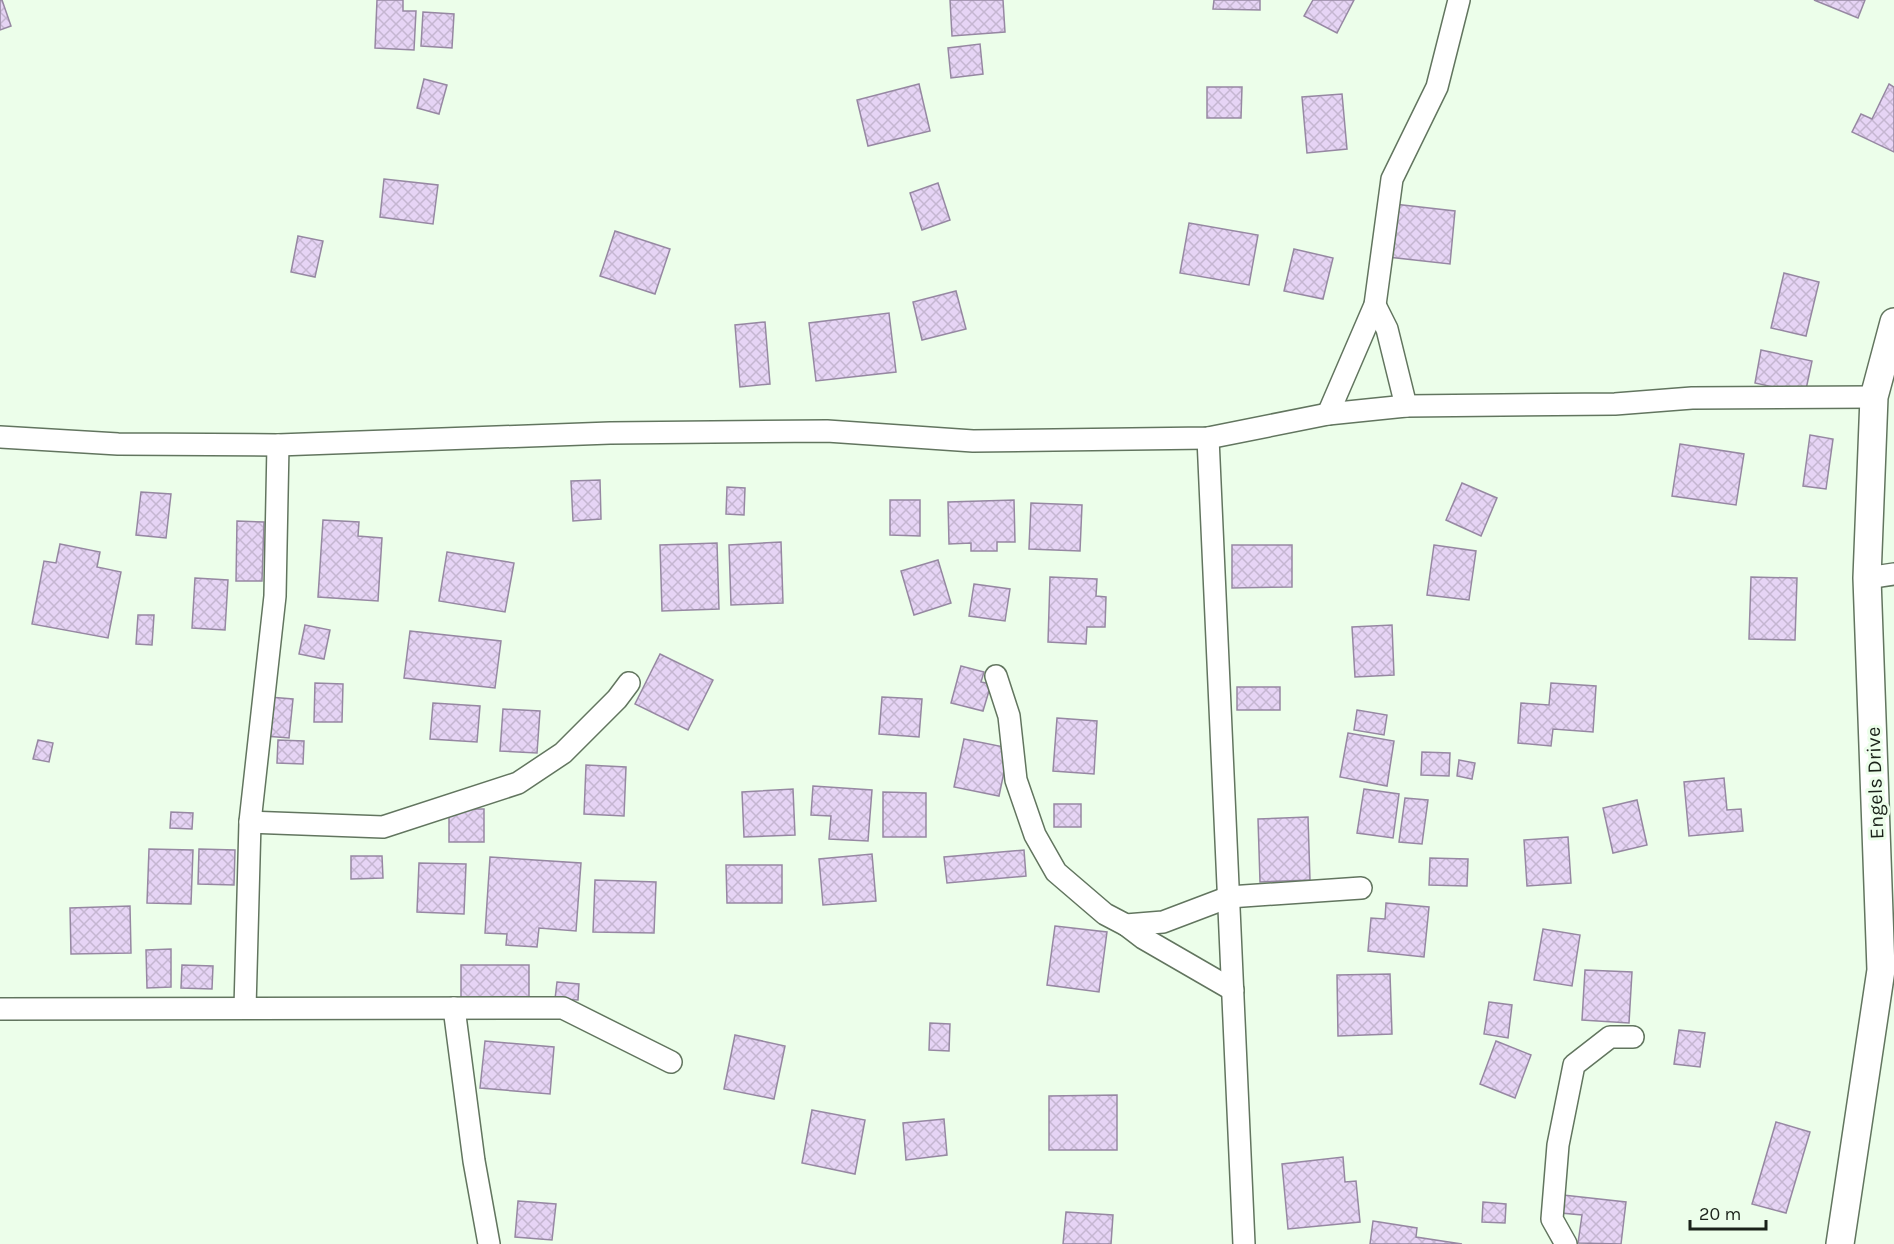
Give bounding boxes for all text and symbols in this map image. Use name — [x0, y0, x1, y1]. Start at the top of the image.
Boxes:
street label: Engels Drive — [1862, 726, 1888, 840]
scale bar — [1690, 1193, 1766, 1231]
text: 20 m — [1699, 1203, 1741, 1225]

